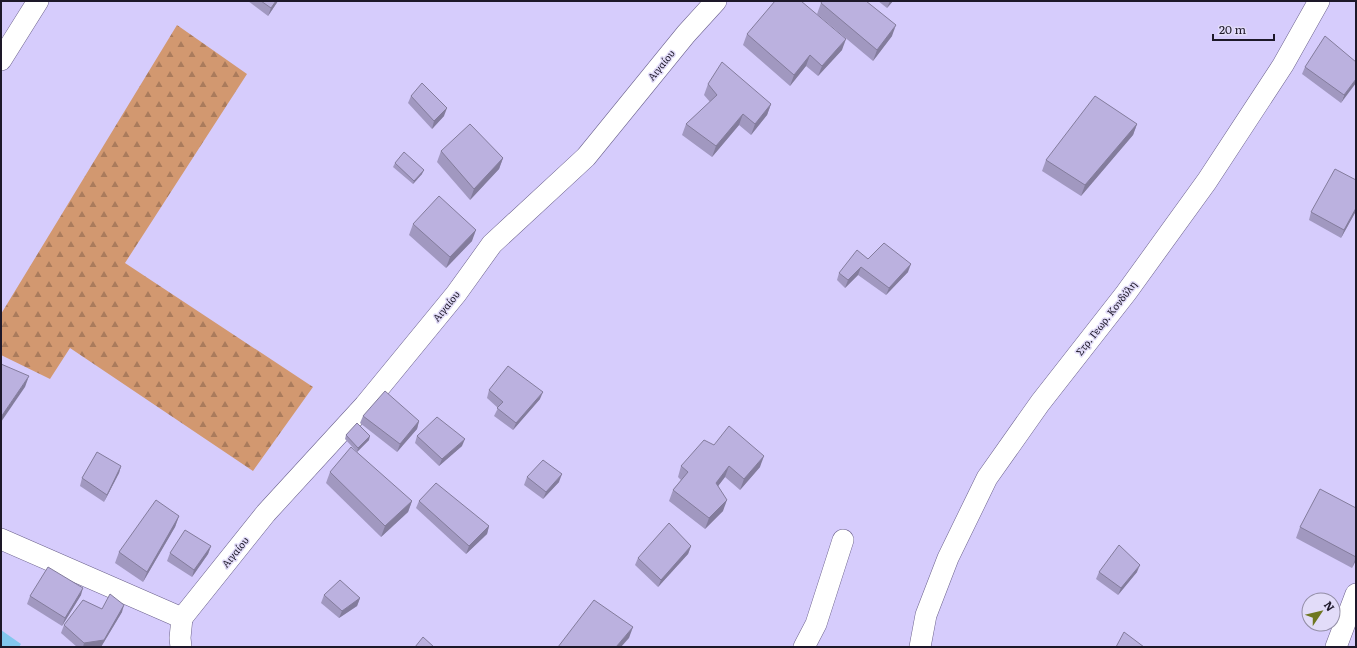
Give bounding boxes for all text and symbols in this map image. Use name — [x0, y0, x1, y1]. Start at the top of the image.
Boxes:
scale bar — [1213, 16, 1274, 42]
text: 20 m — [1219, 20, 1246, 38]
street label: Αιγαίου — [643, 46, 678, 83]
street label: Στρ. Γεωρ. Κονδύλη — [1072, 277, 1140, 358]
street label: Αιγαίου — [428, 287, 463, 324]
street label: Αιγαίου — [217, 533, 252, 570]
north arrow — [1301, 592, 1341, 632]
text: N — [1321, 597, 1339, 614]

